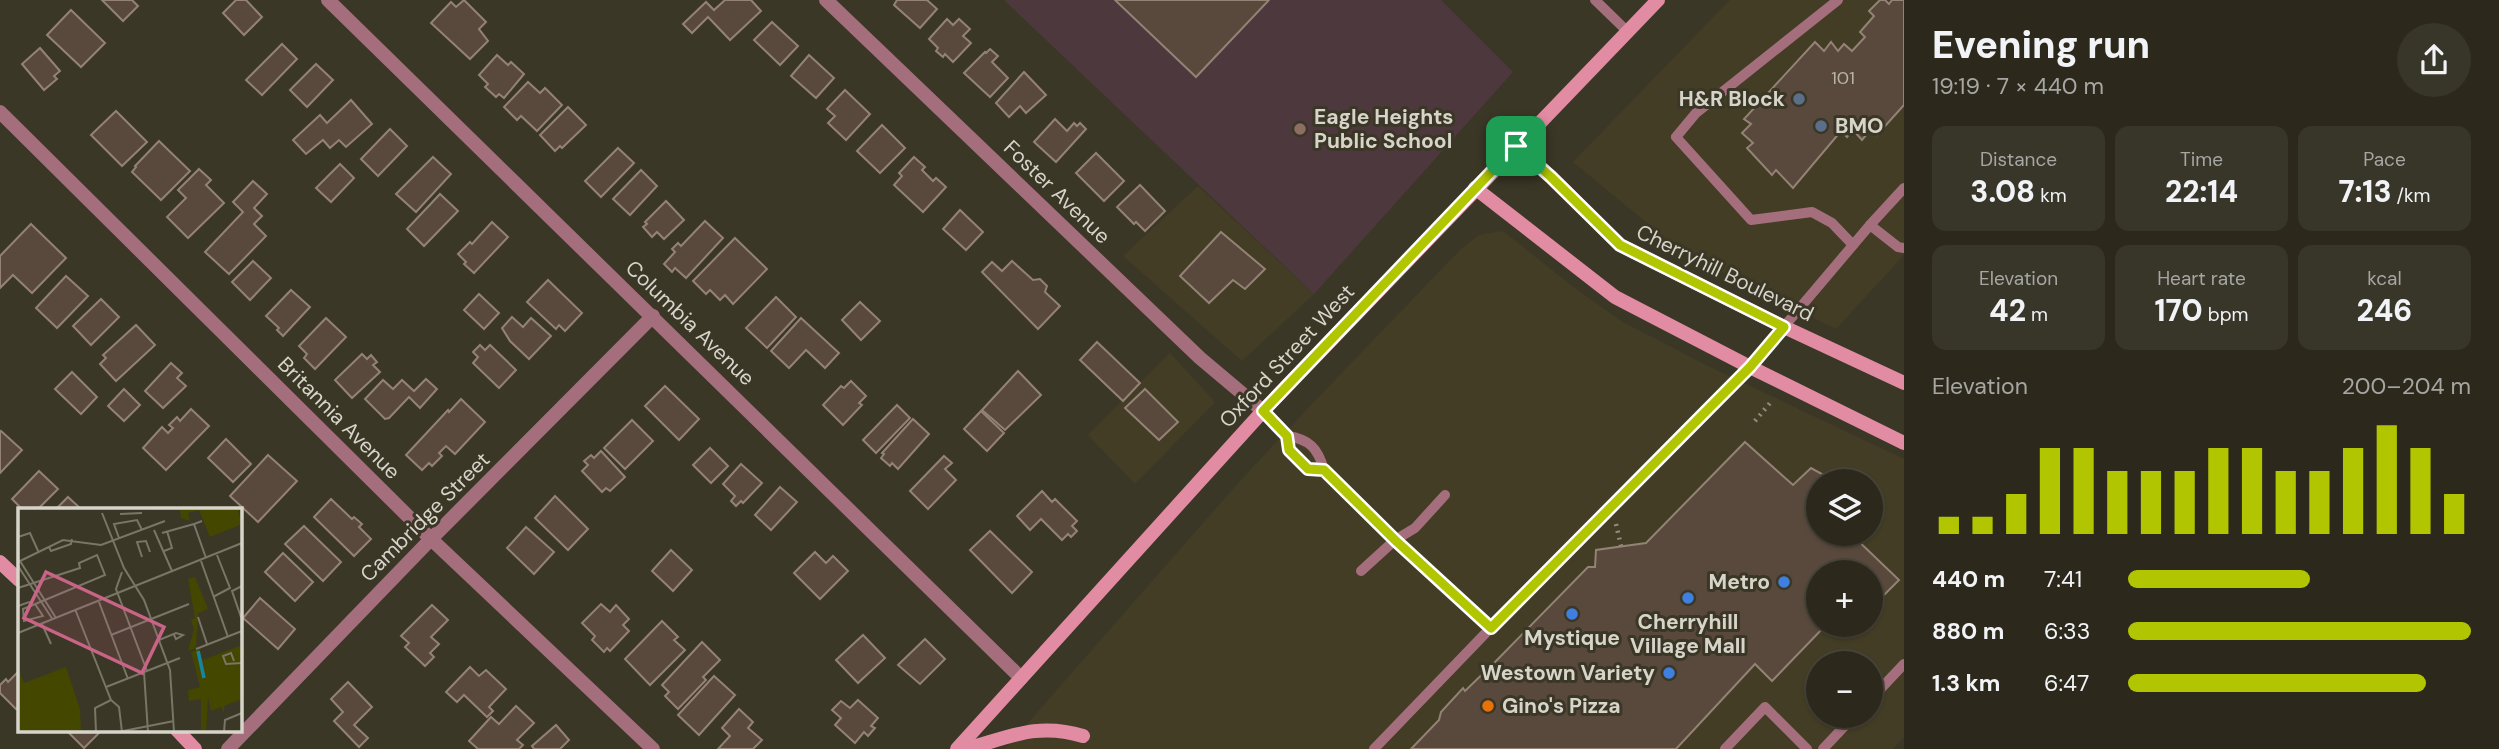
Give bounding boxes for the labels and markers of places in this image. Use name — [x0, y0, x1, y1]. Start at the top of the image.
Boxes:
place label: H&R Block — [1679, 85, 1785, 113]
marker: H&R Block — [1791, 91, 1807, 107]
place label: Eagle Heights Public School — [1314, 103, 1453, 155]
place label: BMO — [1835, 112, 1883, 140]
pin — [1486, 116, 1546, 176]
marker: BMO — [1813, 118, 1829, 134]
marker: Eagle Heights Public School — [1292, 121, 1308, 137]
place label: Metro — [1709, 568, 1770, 596]
marker: Metro — [1776, 574, 1792, 590]
marker: Cherryhill Village Mall — [1680, 590, 1696, 606]
marker: Mystique — [1564, 606, 1580, 622]
place label: Cherryhill Village Mall — [1630, 608, 1746, 660]
place label: Mystique — [1524, 624, 1620, 652]
place label: Westown Variety — [1480, 659, 1655, 687]
marker: Westown Variety — [1661, 665, 1677, 681]
place label: Gino's Pizza — [1502, 692, 1621, 720]
marker: Gino's Pizza — [1480, 698, 1496, 714]

